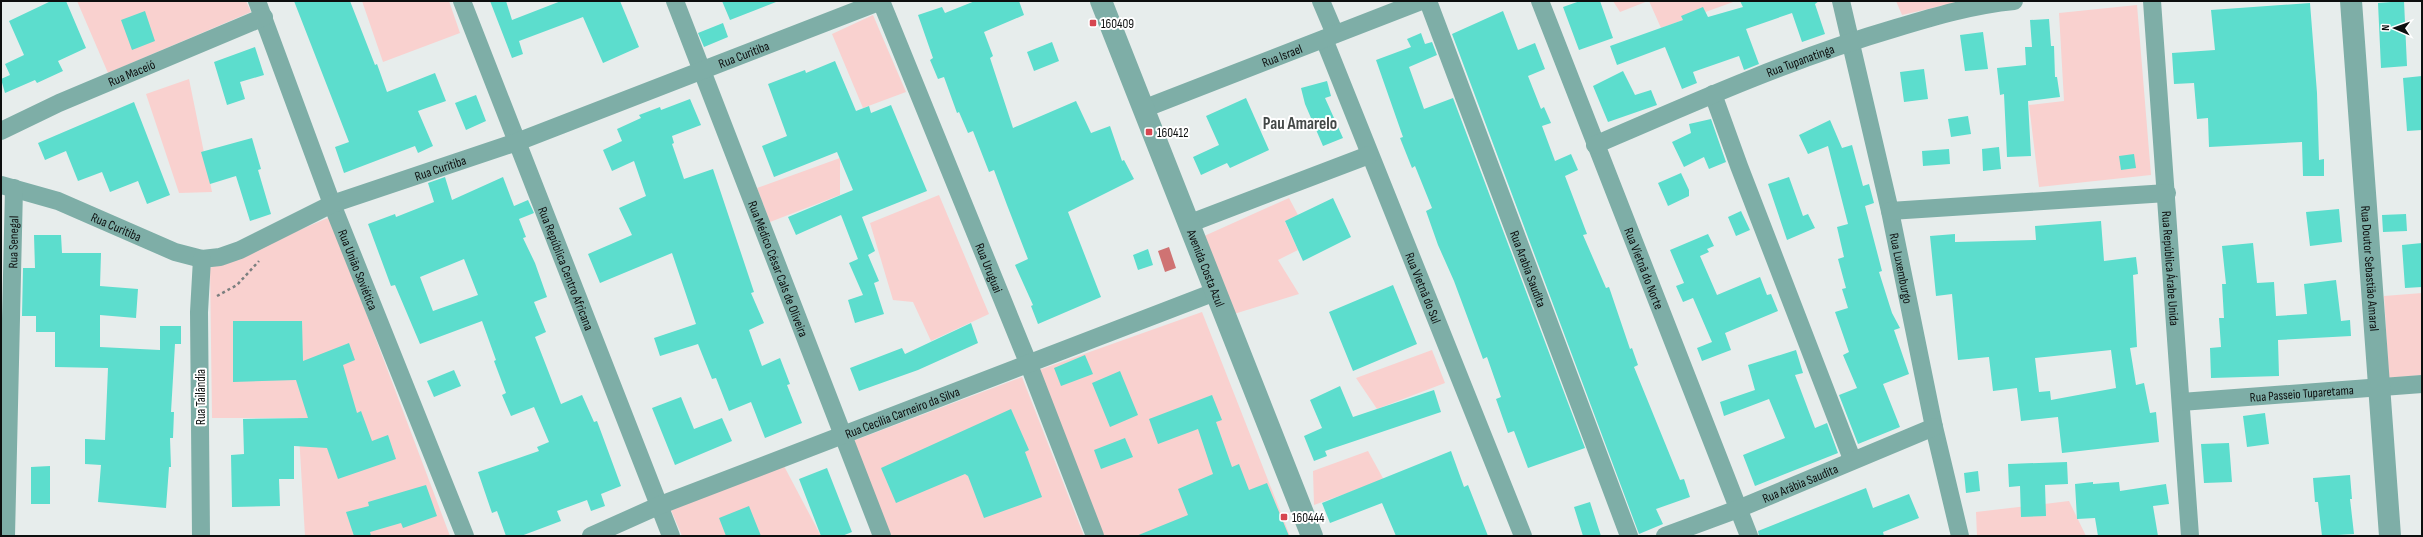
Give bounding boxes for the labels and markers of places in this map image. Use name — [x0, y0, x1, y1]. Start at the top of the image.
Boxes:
place label: 160409 — [1101, 16, 1134, 32]
marker: 160409 — [1088, 18, 1098, 28]
place label: 160412 — [1157, 125, 1189, 141]
marker: 160412 — [1144, 127, 1154, 137]
place label: 160444 — [1292, 510, 1325, 526]
marker: 160444 — [1279, 512, 1289, 522]

